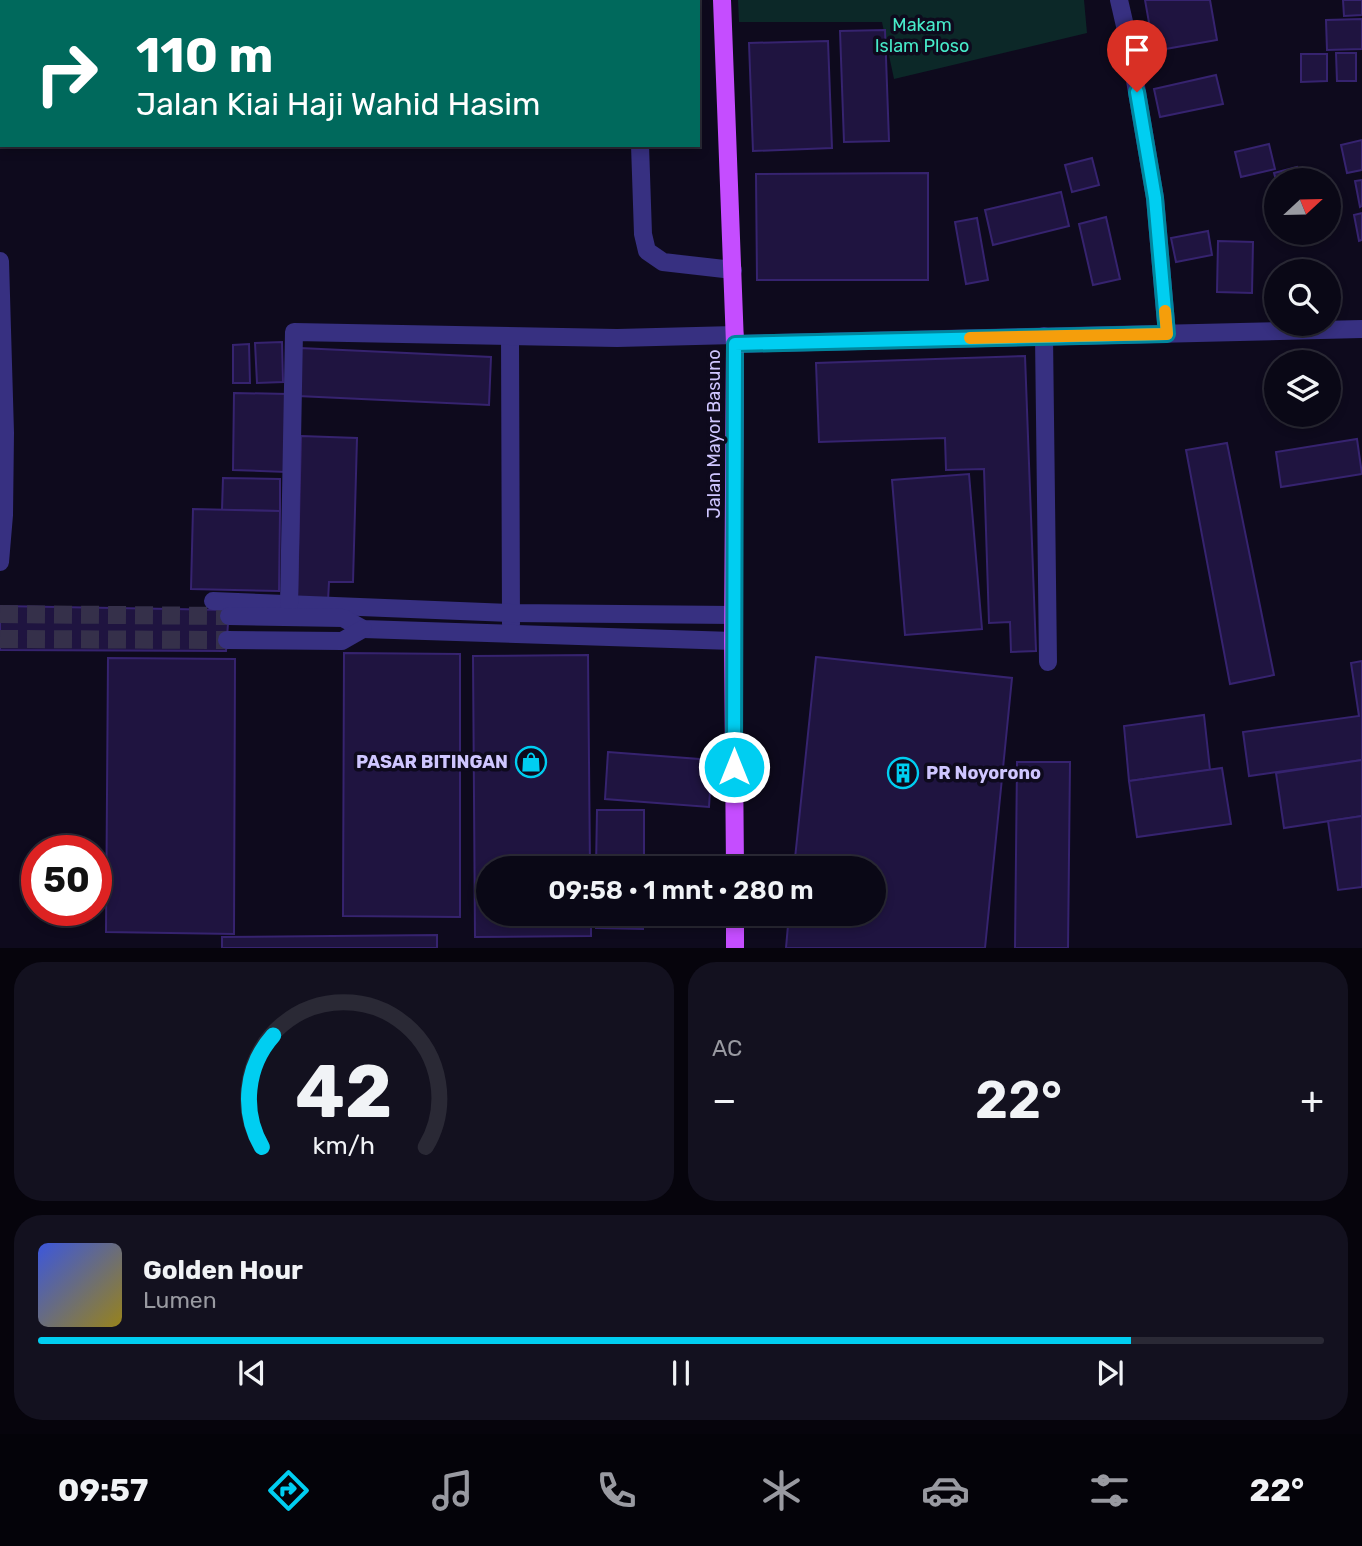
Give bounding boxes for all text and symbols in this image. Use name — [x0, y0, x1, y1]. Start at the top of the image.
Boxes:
park label: Makam Islam Ploso — [875, 14, 969, 57]
pin — [1107, 20, 1167, 92]
text: 110 m — [136, 26, 273, 84]
icon: right — [21, 28, 112, 119]
icon: arrive — [1118, 31, 1156, 69]
text: Jalan Kiai Haji Wahid Hasim — [136, 85, 540, 123]
north arrow — [1264, 168, 1340, 245]
map controls — [1264, 168, 1341, 427]
button: search — [1264, 259, 1341, 336]
street label: Jalan Mayor Basuno — [703, 350, 725, 518]
button: layers — [1264, 350, 1341, 427]
position arrow — [697, 730, 771, 804]
shop icon: PASAR BITINGAN — [514, 745, 548, 779]
place label: PASAR BITINGAN — [356, 751, 508, 773]
building icon: PR Noyorono — [886, 756, 920, 790]
place label: PR Noyorono — [926, 762, 1041, 784]
speed limit sign: 50 — [21, 835, 112, 926]
text: 09:58 · 1 mnt · 280 m — [548, 875, 814, 906]
text: AC — [712, 1034, 742, 1062]
text: 42 — [295, 1050, 393, 1136]
text: 22° — [975, 1069, 1062, 1131]
text: − — [712, 1077, 737, 1123]
text: + — [1300, 1077, 1324, 1123]
text: km/h — [313, 1131, 375, 1160]
text: Golden Hour — [143, 1255, 303, 1286]
text: Lumen — [143, 1286, 217, 1314]
icon: previous — [233, 1354, 271, 1392]
icon: pause — [662, 1354, 700, 1392]
icon: next — [1091, 1354, 1129, 1392]
icon: directions — [264, 1466, 313, 1515]
icon: music — [428, 1466, 477, 1515]
icon: phone — [592, 1466, 641, 1515]
icon: climate — [757, 1466, 806, 1515]
icon: car — [921, 1466, 970, 1515]
icon: filters — [1085, 1466, 1134, 1515]
text: 09:57 — [58, 1471, 148, 1509]
text: 22° — [1249, 1471, 1304, 1509]

